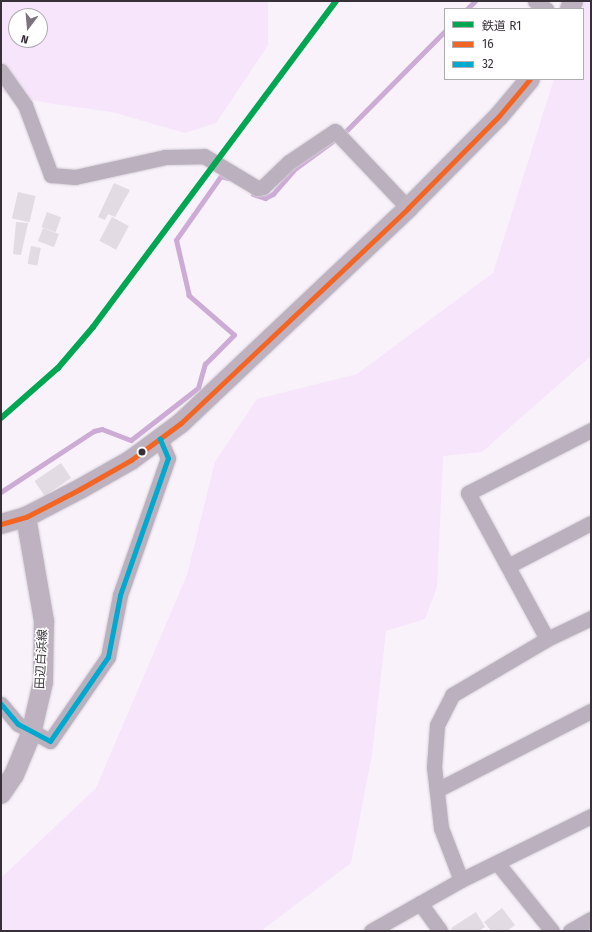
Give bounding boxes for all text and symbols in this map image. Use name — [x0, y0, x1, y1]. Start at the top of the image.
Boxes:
north arrow — [8, 8, 48, 48]
legend — [444, 8, 584, 80]
text: 鉄道 R1 — [482, 19, 521, 33]
text: N — [20, 32, 30, 46]
text: 16 — [482, 37, 494, 51]
text: 32 — [482, 57, 494, 71]
unlabelled marker — [137, 447, 147, 457]
street label: 田辺白浜線 — [33, 629, 51, 689]

